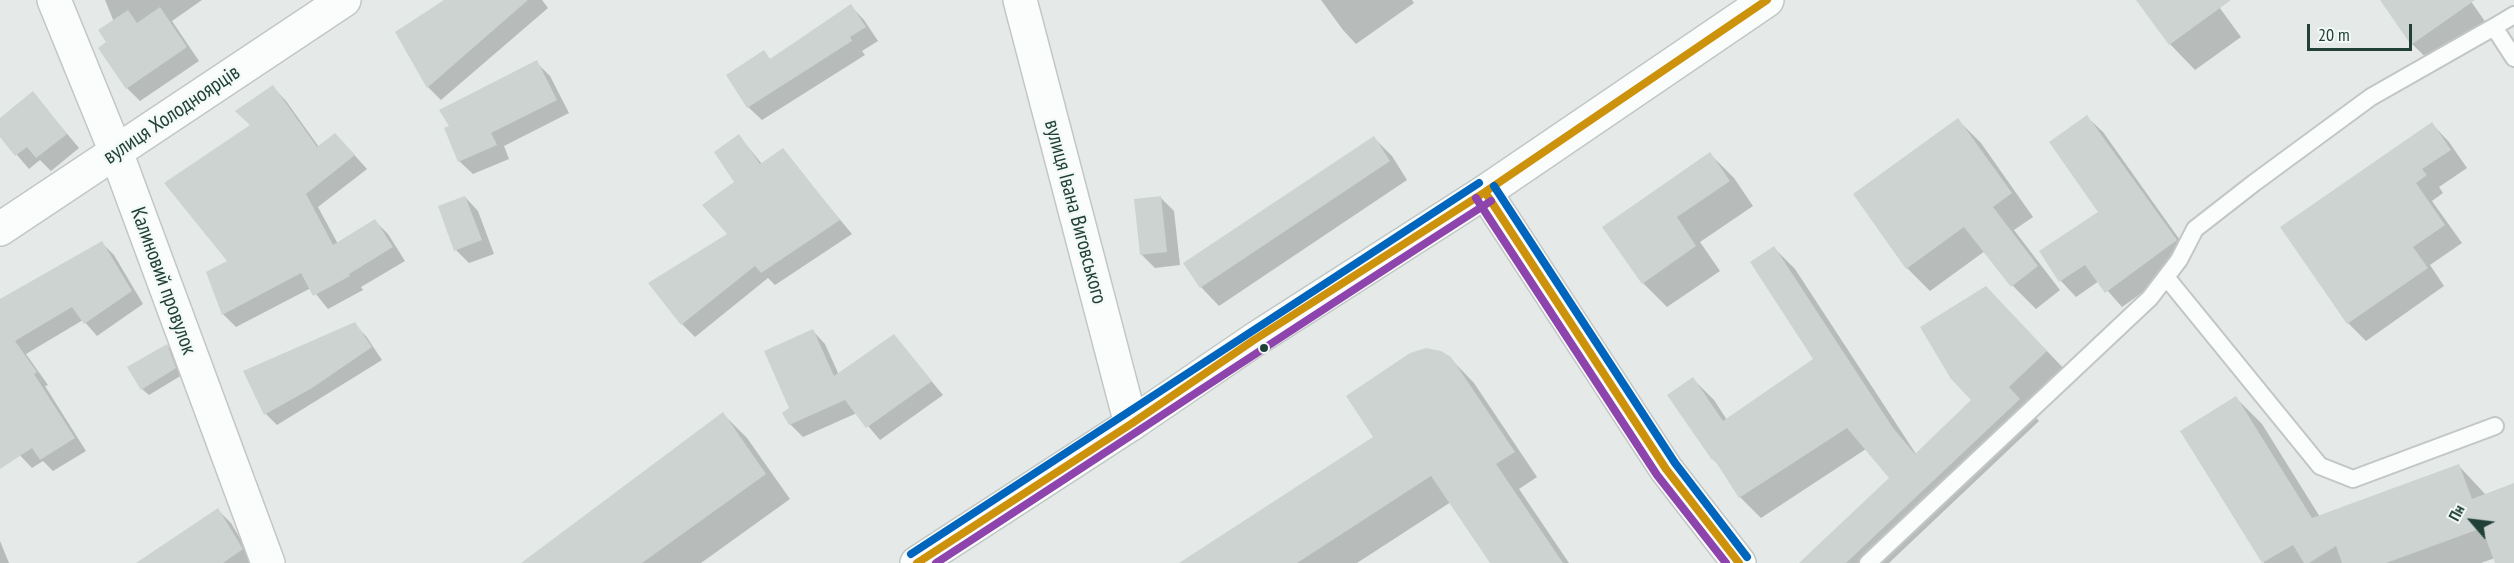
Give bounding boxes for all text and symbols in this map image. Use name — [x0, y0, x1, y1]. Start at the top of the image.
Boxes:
scale bar — [2310, 12, 2415, 50]
text: 20 m — [2318, 23, 2350, 46]
street label: вулиця Холодноярців — [99, 60, 245, 170]
street label: вулиця Івана Виговського — [1038, 117, 1112, 307]
street label: Калиновий провулок — [125, 204, 201, 358]
unlabelled marker — [1258, 342, 1270, 354]
north arrow — [2442, 491, 2502, 551]
text: Пн — [2444, 501, 2469, 524]

